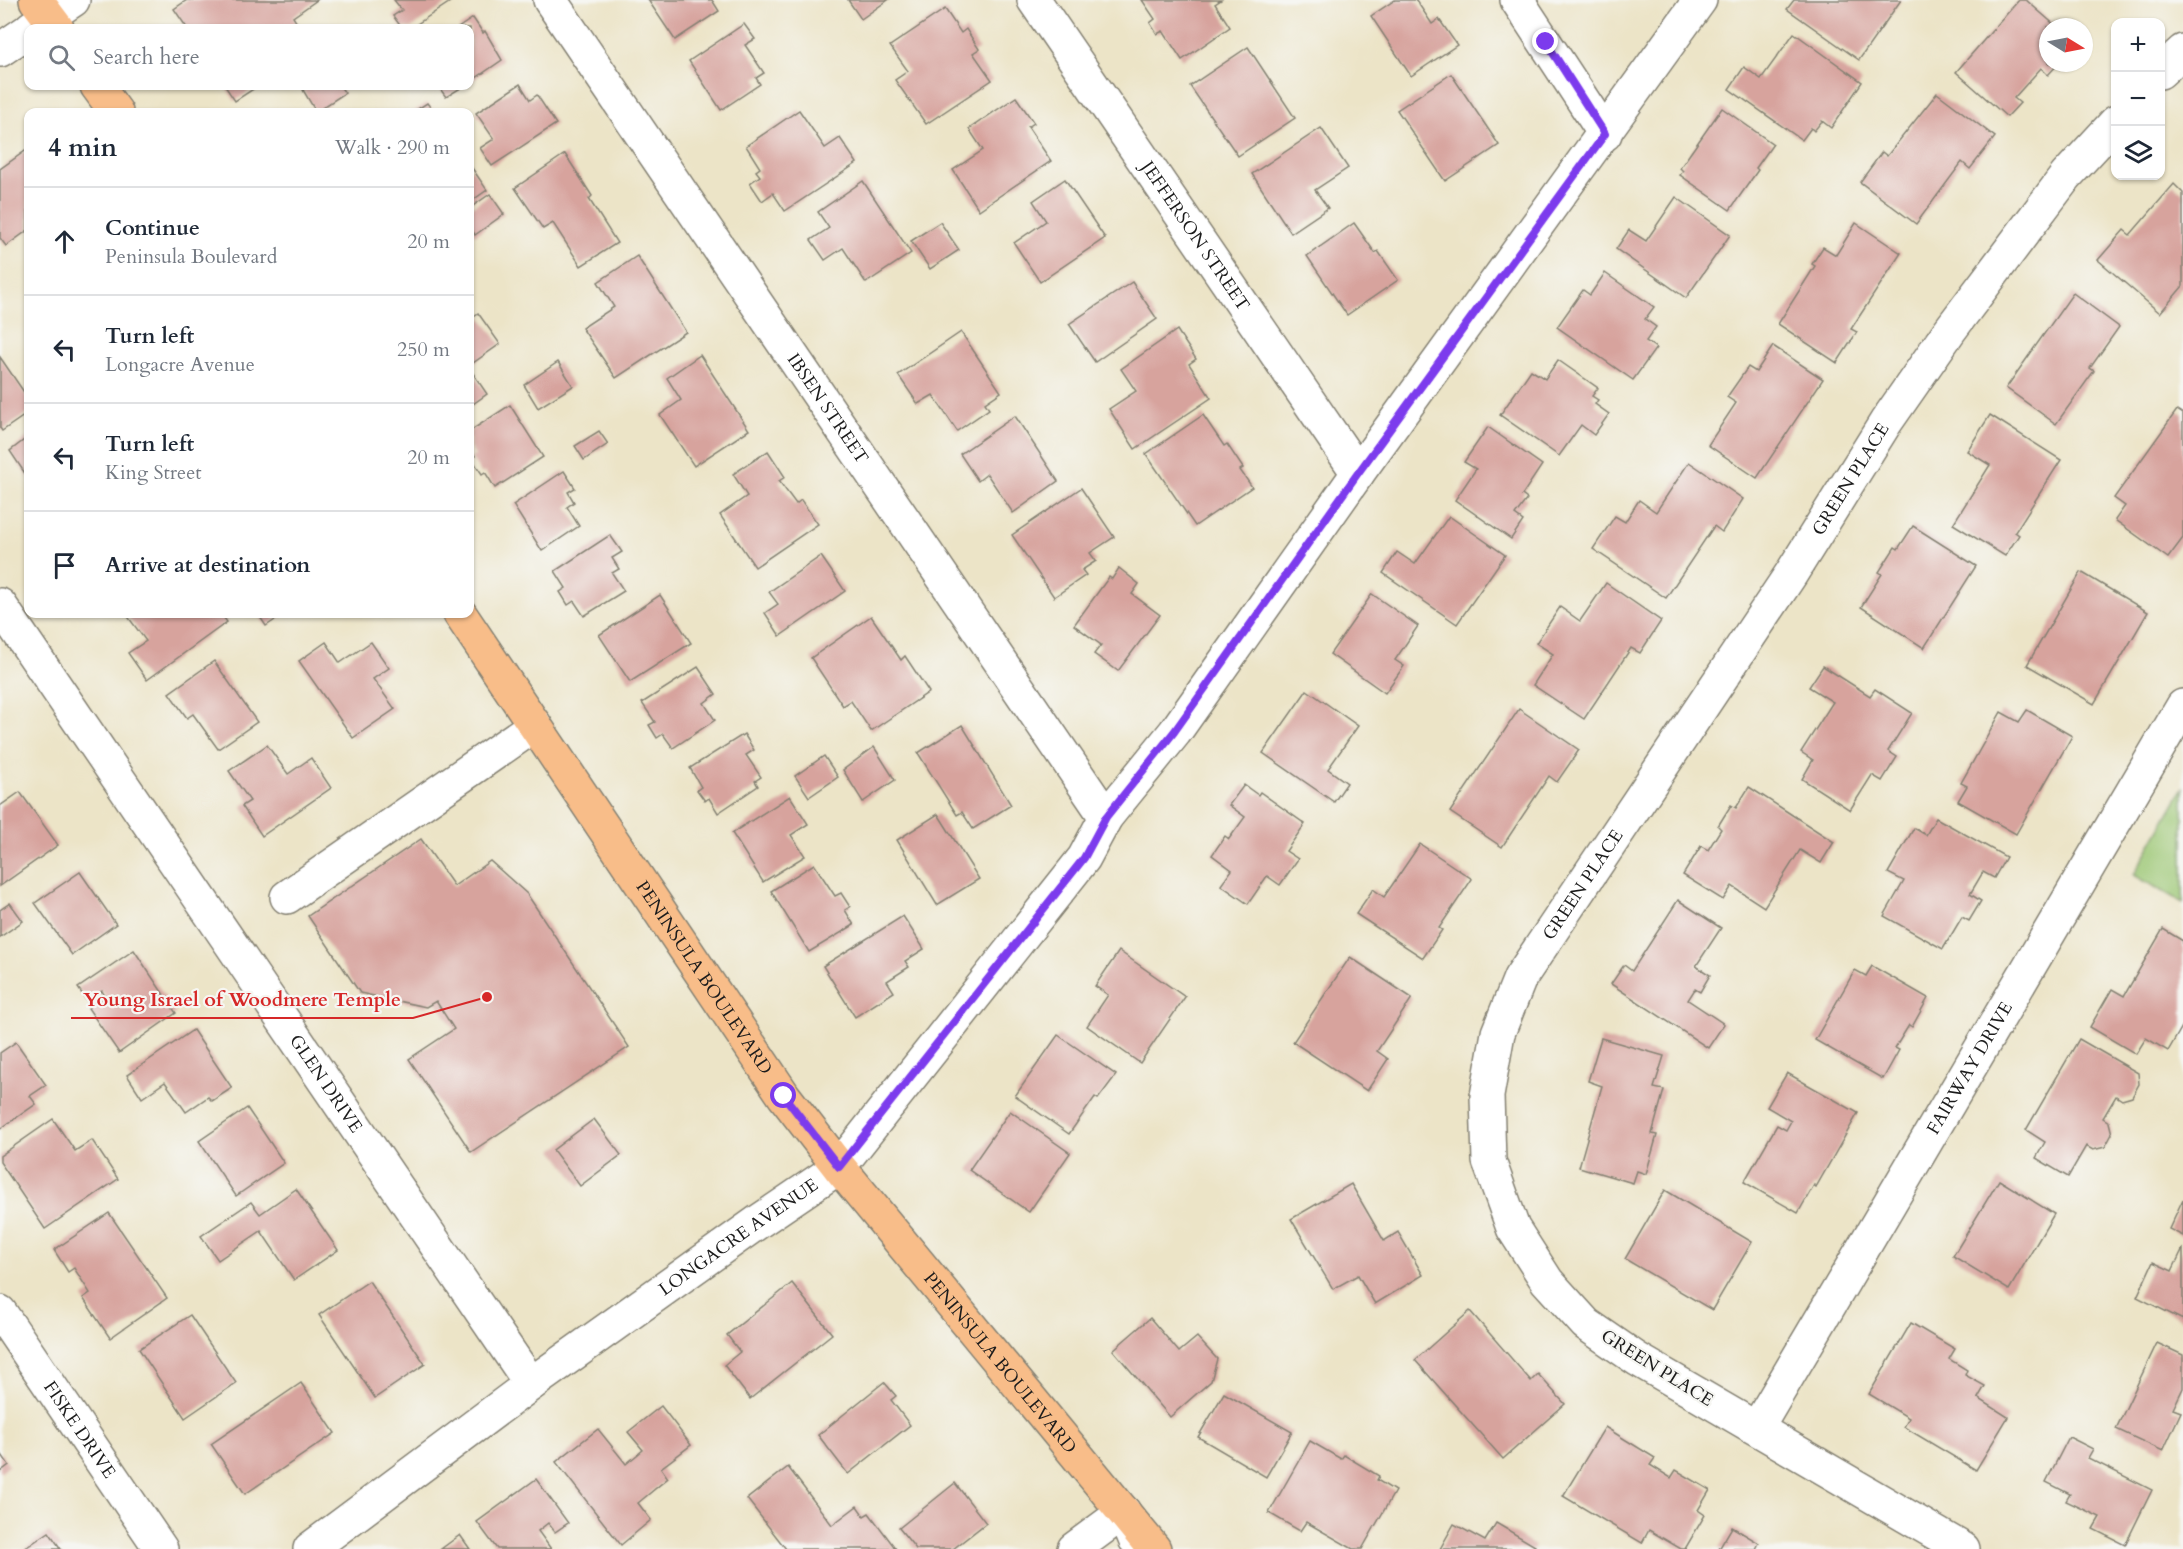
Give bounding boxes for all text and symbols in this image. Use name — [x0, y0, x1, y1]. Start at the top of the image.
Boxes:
north arrow — [2039, 18, 2093, 72]
map controls — [2111, 18, 2165, 180]
button: + — [2111, 18, 2165, 72]
search box — [24, 24, 474, 90]
route end — [1532, 28, 1558, 54]
icon: search — [45, 41, 78, 74]
text: Search here — [93, 42, 200, 72]
button: − — [2111, 72, 2165, 126]
button: layers — [2111, 126, 2165, 180]
text: 4 min — [48, 130, 117, 165]
text: Walk · 290 m — [335, 134, 450, 161]
street label: JEFFERSON STREET — [1134, 154, 1256, 316]
text: Continue — [105, 213, 200, 243]
icon: ahead — [48, 225, 81, 258]
text: 20 m — [407, 228, 450, 255]
text: Peninsula Boulevard — [105, 243, 277, 270]
text: Turn left — [105, 321, 194, 351]
icon: left — [48, 333, 81, 366]
text: 250 m — [397, 336, 450, 363]
street label: IBSEN STREET — [781, 348, 875, 469]
text: Longacre Avenue — [105, 351, 255, 378]
street label: GREEN PLACE — [1806, 418, 1895, 540]
text: Turn left — [105, 429, 194, 459]
icon: left — [48, 441, 81, 474]
text: 20 m — [407, 444, 450, 471]
text: King Street — [105, 459, 202, 486]
icon: arrive — [48, 549, 81, 582]
text: Arrive at destination — [105, 550, 310, 580]
street label: GREEN PLACE — [1536, 824, 1629, 945]
street label: PENINSULA BOULEVARD — [630, 876, 778, 1079]
callout: Young Israel of Woodmere Temple — [71, 980, 413, 1018]
text: Young Israel of Woodmere Temple — [83, 986, 401, 1013]
street label: FAIRWAY DRIVE — [1920, 997, 2018, 1139]
street label: GLEN DRIVE — [284, 1029, 369, 1138]
route start — [770, 1082, 796, 1108]
street label: LONGACRE AVENUE — [654, 1172, 823, 1302]
street label: PENINSULA BOULEVARD — [918, 1266, 1083, 1459]
street label: GREEN PLACE — [1596, 1323, 1718, 1413]
street label: FISKE DRIVE — [38, 1376, 122, 1483]

